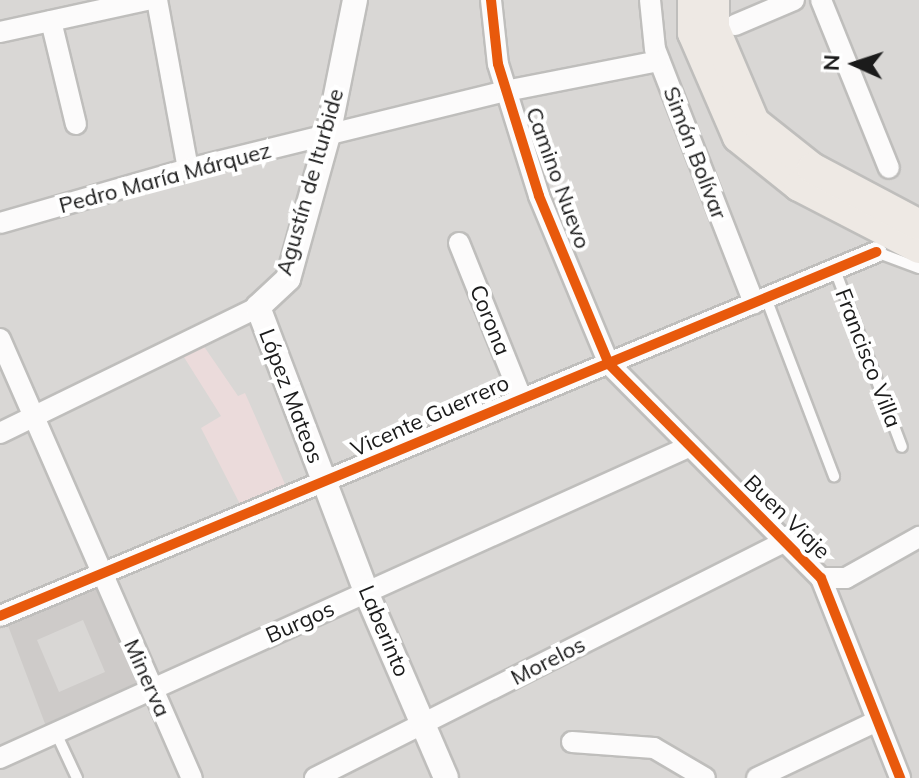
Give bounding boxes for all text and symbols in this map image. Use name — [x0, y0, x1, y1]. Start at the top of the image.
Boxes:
north arrow — [815, 24, 895, 104]
text: N — [817, 54, 845, 72]
street label: Simón Bolívar — [658, 83, 732, 223]
street label: Agustín de Iturbide — [271, 86, 349, 278]
street label: Camino Nuevo — [520, 104, 596, 252]
street label: Pedro María Márquez — [56, 137, 274, 219]
street label: Corona — [464, 281, 516, 359]
street label: Francisco Villa — [829, 285, 907, 431]
street label: López Mateos — [253, 325, 329, 467]
street label: Vicente Guerrero — [347, 369, 513, 463]
street label: Buen Viaje — [739, 470, 835, 564]
street label: Laberinto — [353, 581, 415, 681]
street label: Burgos — [262, 595, 338, 649]
street label: Morelos — [506, 631, 590, 691]
street label: Minerva — [118, 635, 176, 721]

